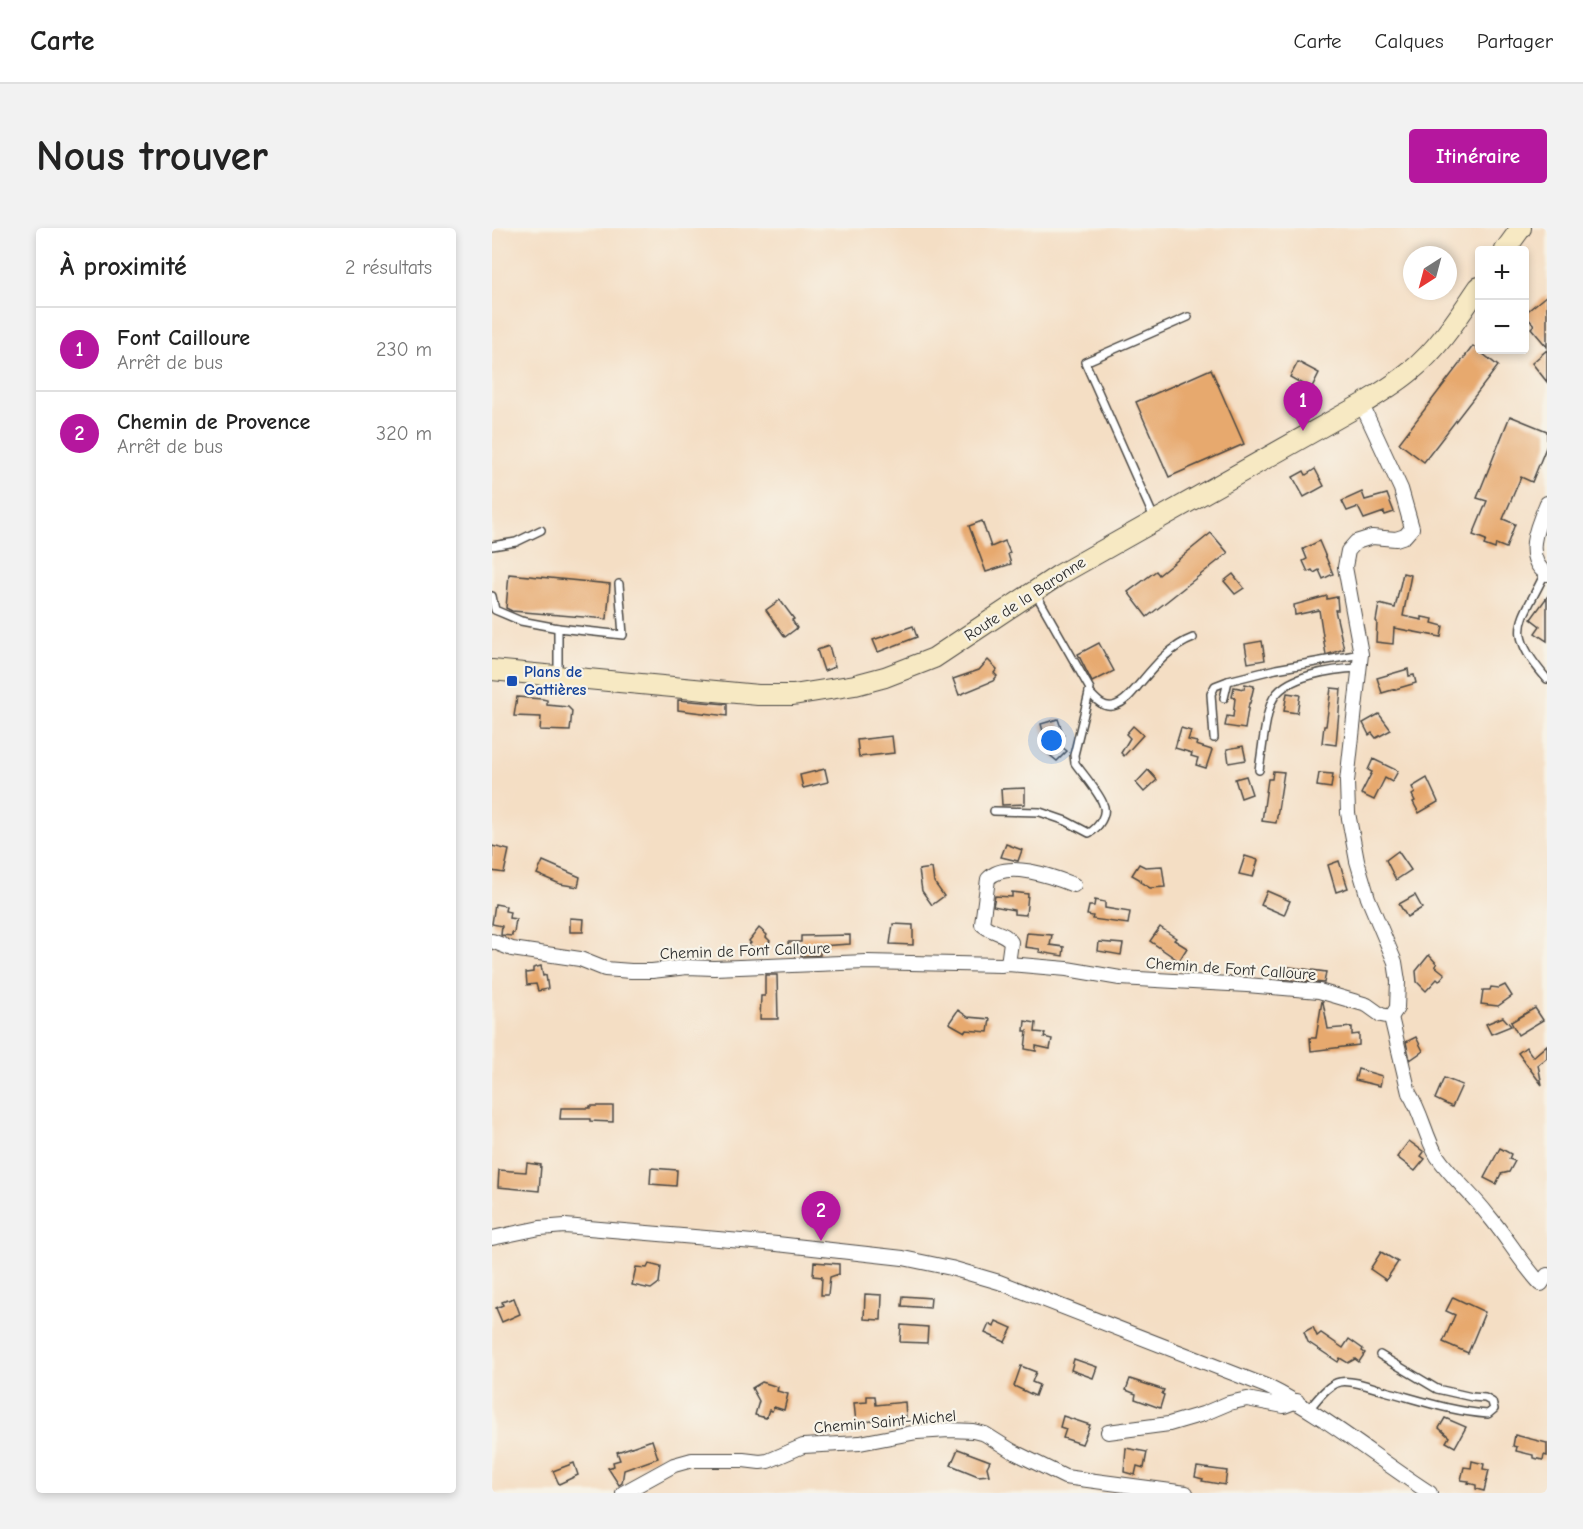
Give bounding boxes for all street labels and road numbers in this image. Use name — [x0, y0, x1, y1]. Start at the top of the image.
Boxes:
street label: Route de la Baronne — [961, 553, 1089, 645]
street label: Chemin de Font Calloure — [659, 939, 831, 963]
street label: Chemin de Font Calloure — [1145, 954, 1317, 984]
street label: Chemin Saint-Michel — [813, 1407, 957, 1437]

